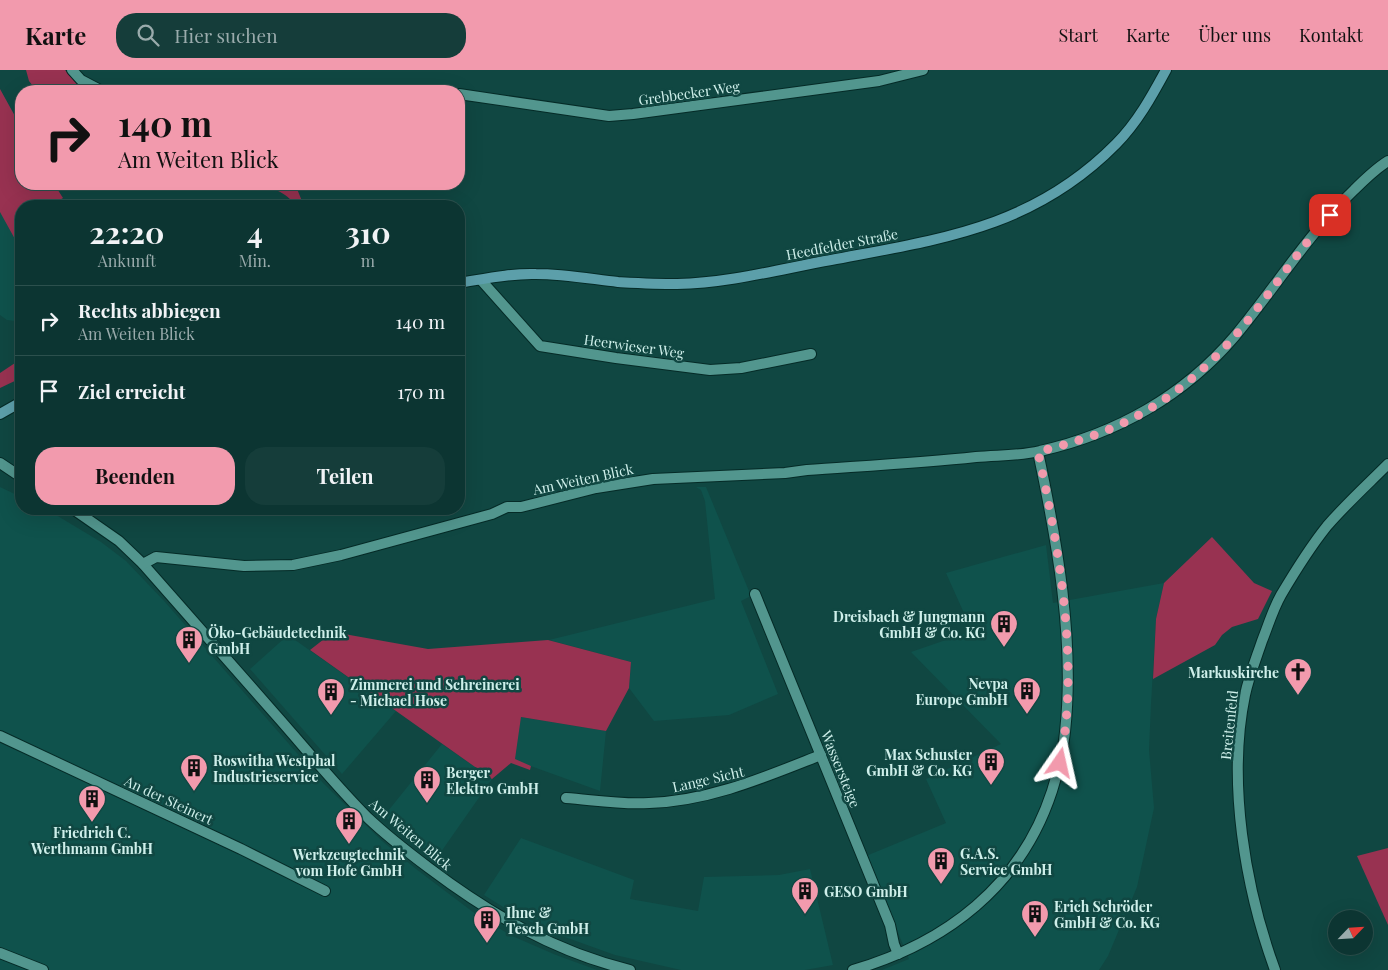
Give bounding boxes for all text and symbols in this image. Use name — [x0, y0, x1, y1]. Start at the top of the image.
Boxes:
search box — [116, 13, 466, 58]
text: Karte — [25, 19, 86, 51]
icon: search — [134, 21, 162, 49]
text: Hier suchen — [174, 22, 277, 48]
text: Start — [1058, 23, 1098, 47]
text: Karte — [1126, 23, 1170, 47]
text: Über uns — [1198, 23, 1271, 47]
text: Kontakt — [1299, 23, 1363, 47]
street label: Grebbecker Weg — [637, 76, 741, 110]
text: 140 m — [118, 99, 212, 146]
icon: right — [35, 105, 100, 170]
text: Am Weiten Blick — [118, 144, 279, 174]
pin — [1309, 194, 1351, 236]
icon: arrive — [1316, 201, 1344, 229]
text: 22:20 — [89, 212, 164, 252]
text: 4 — [247, 212, 263, 252]
text: 310 — [345, 212, 391, 252]
street label: Heedfelder Straße — [784, 224, 900, 264]
text: Ankunft — [98, 250, 156, 271]
text: Min. — [239, 250, 271, 271]
text: m — [361, 250, 375, 271]
text: Rechts abbiegen — [78, 297, 221, 323]
icon: right — [35, 307, 63, 335]
text: 140 m — [396, 308, 445, 334]
text: Am Weiten Blick — [78, 323, 195, 344]
street label: Heerwieser Weg — [583, 330, 686, 363]
icon: arrive — [35, 377, 63, 405]
text: Ziel erreicht — [78, 378, 186, 404]
text: 170 m — [397, 378, 445, 404]
button: Beenden — [35, 447, 235, 505]
button: Teilen — [245, 447, 445, 505]
street label: Am Weiten Blick — [530, 459, 635, 499]
place label: Dreisbach & Jungmann GmbH & Co. KG — [833, 607, 985, 642]
building icon: Dreisbach & Jungmann GmbH & Co. KG — [989, 609, 1019, 648]
place label: Öko-Gebäudetechnik GmbH — [208, 623, 348, 658]
building icon: Öko-Gebäudetechnik GmbH — [174, 625, 204, 664]
church icon: Markuskirche — [1283, 657, 1313, 696]
place label: Markuskirche — [1188, 663, 1279, 682]
place label: Nevpa Europe GmbH — [916, 674, 1009, 709]
place label: Zimmerei und Schreinerei - Michael Hose — [350, 675, 520, 710]
building icon: Nevpa Europe GmbH — [1012, 676, 1042, 715]
building icon: Zimmerei und Schreinerei - Michael Hose — [316, 677, 346, 716]
street label: Breitenfeld — [1216, 689, 1242, 761]
street label: Wassersteige — [817, 727, 865, 810]
position arrow — [1033, 736, 1085, 788]
place label: Max Schuster GmbH & Co. KG — [866, 745, 972, 780]
building icon: Max Schuster GmbH & Co. KG — [976, 747, 1006, 786]
place label: Roswitha Westphal Industrieservice — [213, 751, 336, 786]
building icon: Roswitha Westphal Industrieservice — [179, 753, 209, 792]
street label: Lange Sicht — [670, 761, 747, 796]
place label: Berger Elektro GmbH — [446, 763, 539, 798]
building icon: Berger Elektro GmbH — [412, 765, 442, 804]
street label: An der Steinert — [121, 771, 217, 829]
building icon: Friedrich C. Werthmann GmbH — [77, 784, 107, 823]
street label: Am Weiten Blick — [365, 793, 456, 874]
building icon: Werkzeugtechnik vom Hofe GmbH — [334, 806, 364, 845]
place label: Friedrich C. Werthmann GmbH — [30, 823, 153, 858]
place label: G.A.S. Service GmbH — [960, 844, 1053, 879]
place label: Werkzeugtechnik vom Hofe GmbH — [292, 845, 406, 880]
building icon: G.A.S. Service GmbH — [926, 846, 956, 885]
building icon: GESO GmbH — [790, 876, 820, 915]
place label: GESO GmbH — [824, 882, 908, 901]
place label: Erich Schröder GmbH & Co. KG — [1054, 897, 1160, 932]
building icon: Erich Schröder GmbH & Co. KG — [1020, 899, 1050, 938]
place label: Ihne & Tesch GmbH — [506, 903, 589, 938]
building icon: Ihne & Tesch GmbH — [472, 905, 502, 944]
north arrow — [1328, 910, 1372, 955]
map controls — [1328, 910, 1373, 955]

